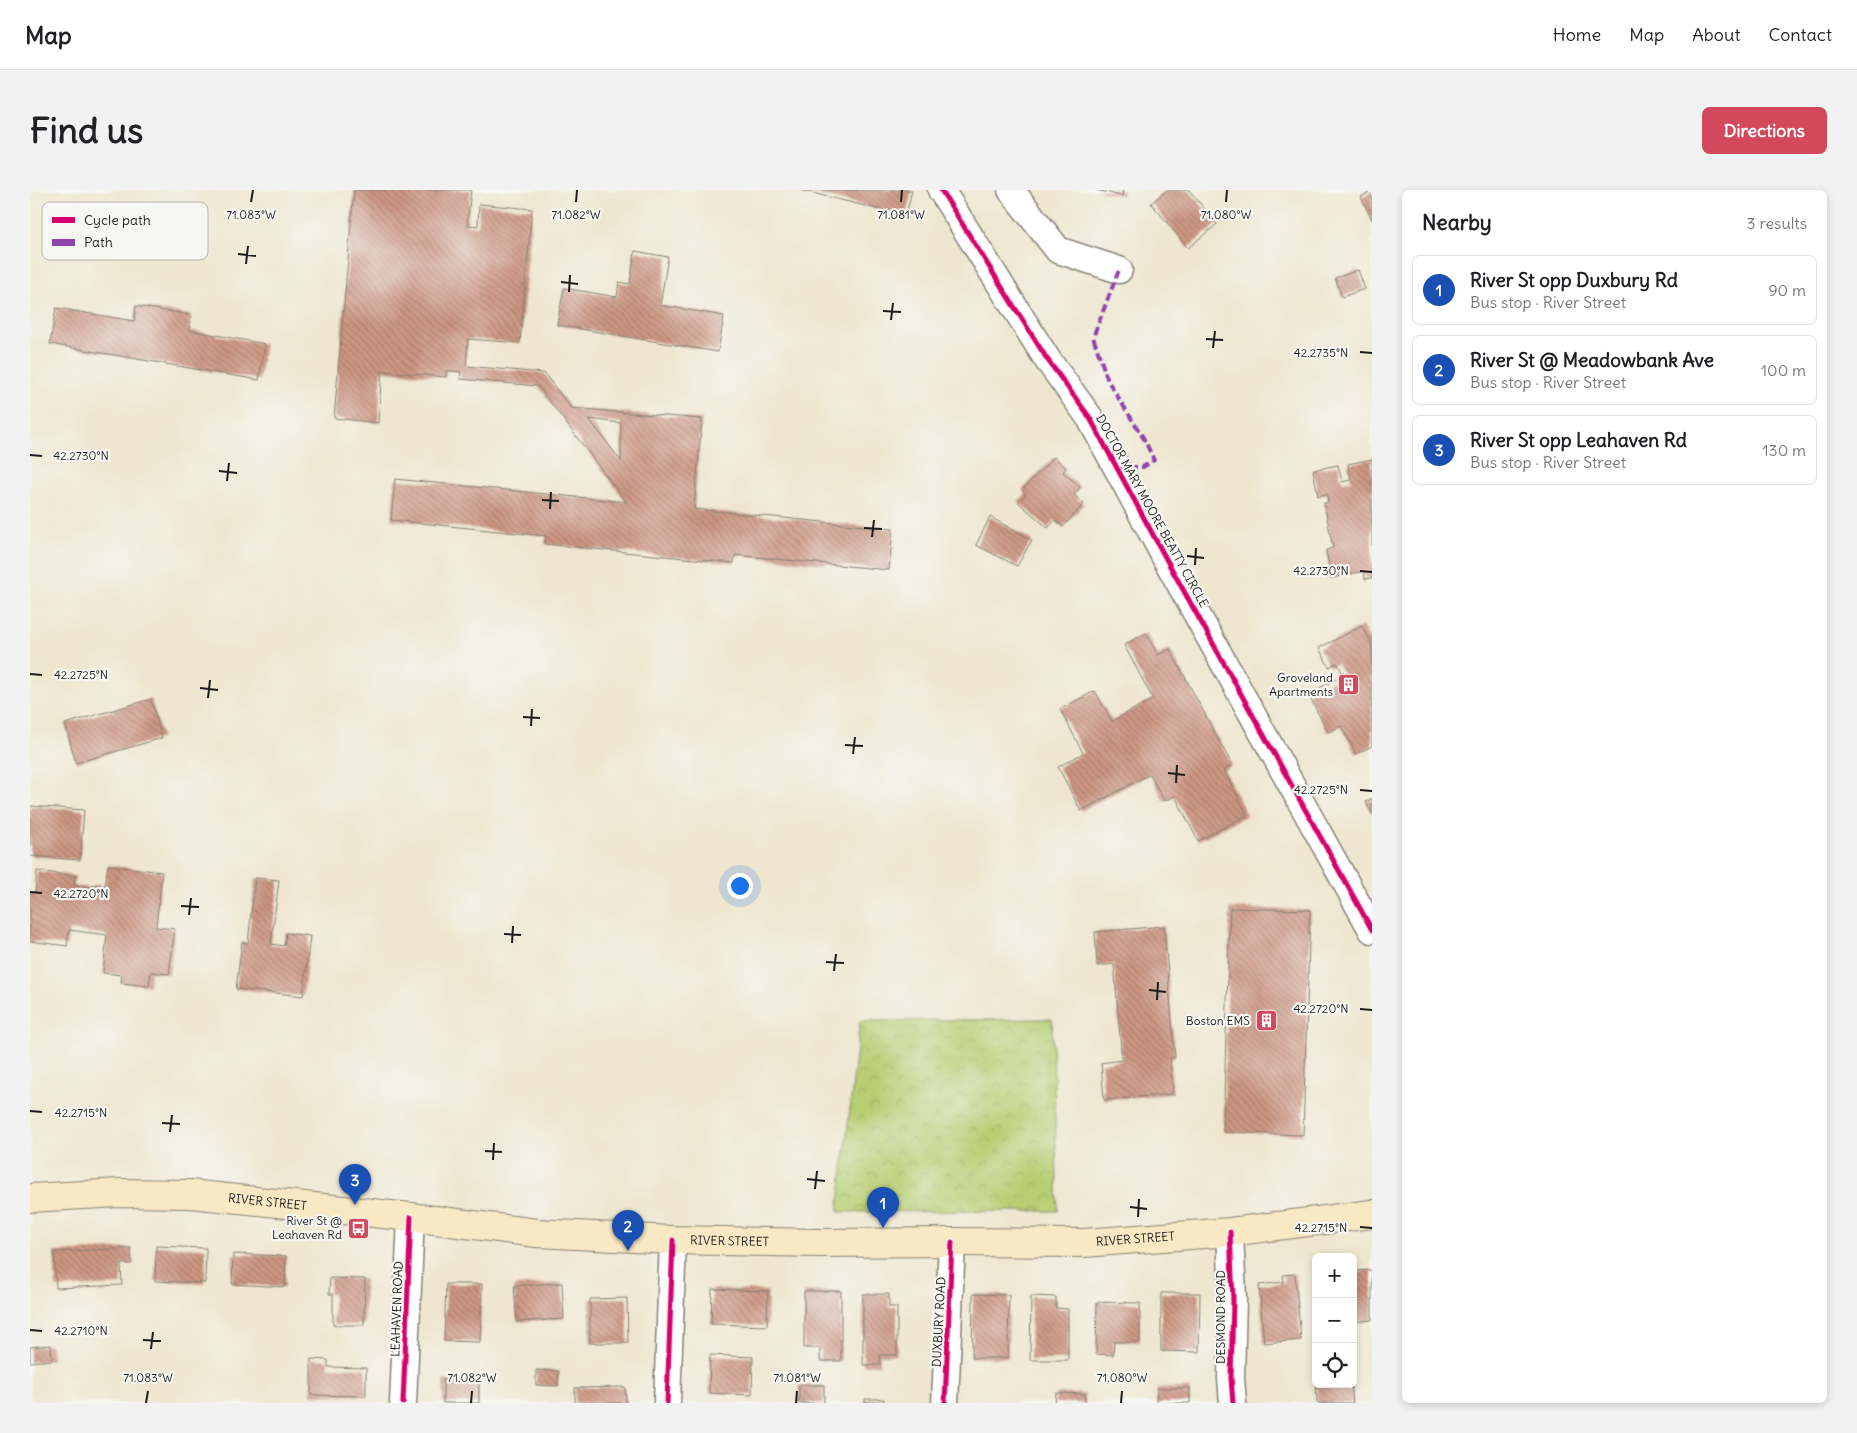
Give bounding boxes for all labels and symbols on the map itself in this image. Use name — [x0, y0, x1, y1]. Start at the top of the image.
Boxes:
legend — [42, 202, 208, 260]
text: 71.083°W — [226, 207, 276, 222]
text: 71.082°W — [551, 207, 601, 222]
text: 71.081°W — [877, 207, 925, 222]
text: 71.080°W — [1201, 207, 1251, 222]
text: Cycle path — [84, 211, 151, 229]
text: Path — [84, 233, 113, 251]
text: 42.2735°N — [1294, 345, 1348, 360]
street label: DOCTOR MARY MOORE BEATTY CIRCLE — [1093, 412, 1212, 610]
text: 42.2730°N — [53, 448, 109, 463]
text: 42.2730°N — [1293, 563, 1349, 578]
text: 42.2725°N — [54, 667, 108, 682]
place label: Groveland Apartments — [1269, 670, 1333, 699]
building icon: Groveland Apartments — [1337, 673, 1361, 697]
text: 42.2725°N — [1294, 782, 1348, 797]
your location — [727, 873, 753, 899]
text: 42.2720°N — [53, 886, 109, 901]
text: 42.2720°N — [1293, 1001, 1349, 1016]
building icon: Boston EMS — [1254, 1009, 1278, 1033]
place label: Boston EMS — [1186, 1013, 1250, 1028]
text: 42.2715°N — [55, 1105, 107, 1120]
pin: 3 — [339, 1164, 371, 1205]
pin: 1 — [867, 1187, 899, 1228]
street label: RIVER STREET — [227, 1190, 307, 1213]
pin: 2 — [612, 1210, 644, 1251]
place label: River St @ Leahaven Rd — [272, 1213, 342, 1242]
bus stop icon: River St @ Leahaven Rd — [346, 1216, 370, 1240]
text: 42.2715°N — [1295, 1220, 1347, 1235]
street label: RIVER STREET — [1095, 1228, 1175, 1249]
street label: RIVER STREET — [690, 1232, 769, 1249]
street label: LEAHAVEN ROAD — [387, 1261, 406, 1357]
street label: DESMOND ROAD — [1213, 1270, 1228, 1364]
street label: DUXBURY ROAD — [929, 1276, 948, 1367]
text: 42.2710°N — [54, 1323, 108, 1338]
text: 71.083°W — [123, 1370, 173, 1385]
text: 71.082°W — [447, 1370, 497, 1385]
text: 71.081°W — [773, 1370, 821, 1385]
text: 71.080°W — [1097, 1370, 1147, 1385]

